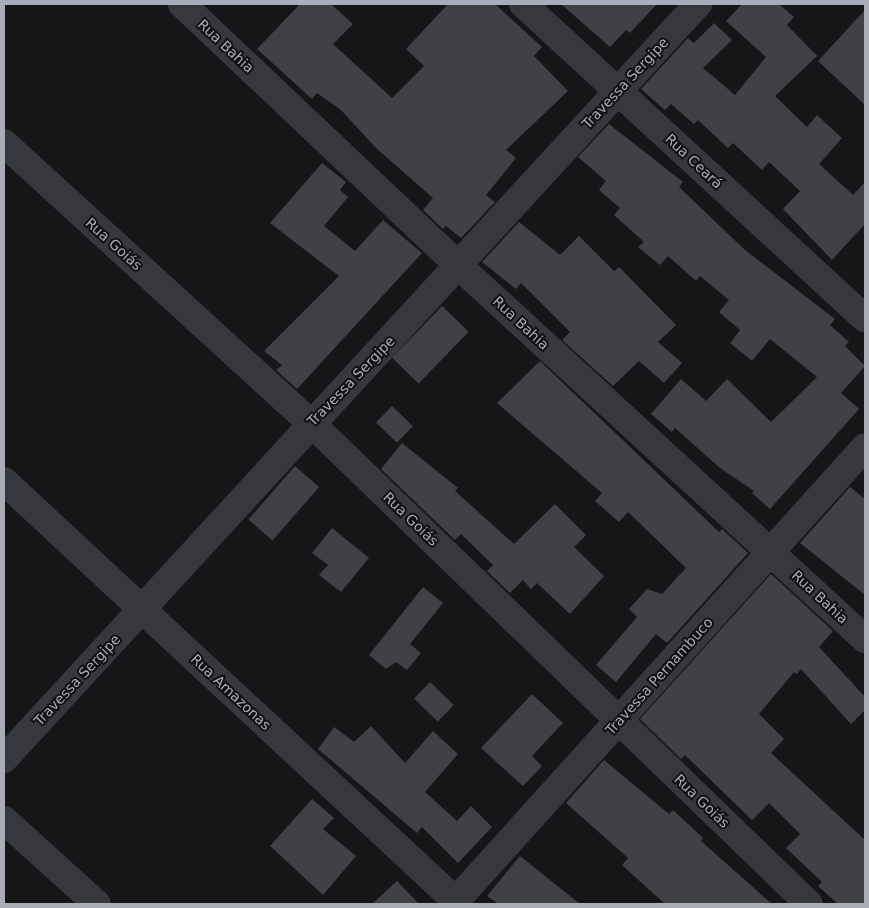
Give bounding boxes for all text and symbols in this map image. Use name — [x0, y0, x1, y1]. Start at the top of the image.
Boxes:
street label: Rua Bahia — [194, 16, 258, 76]
street label: Travessa Sergipe — [578, 34, 672, 132]
street label: Rua Ceará — [662, 130, 726, 192]
street label: Rua Goiás — [82, 214, 146, 274]
street label: Rua Bahia — [489, 293, 553, 353]
street label: Travessa Sergipe — [304, 332, 398, 430]
street label: Rua Goiás — [380, 489, 442, 549]
street label: Rua Bahia — [788, 567, 852, 627]
street label: Travessa Pernambuco — [602, 614, 716, 738]
street label: Travessa Sergipe — [30, 631, 124, 729]
street label: Rua Amazonas — [187, 651, 275, 733]
street label: Rua Goiás — [671, 771, 733, 831]

